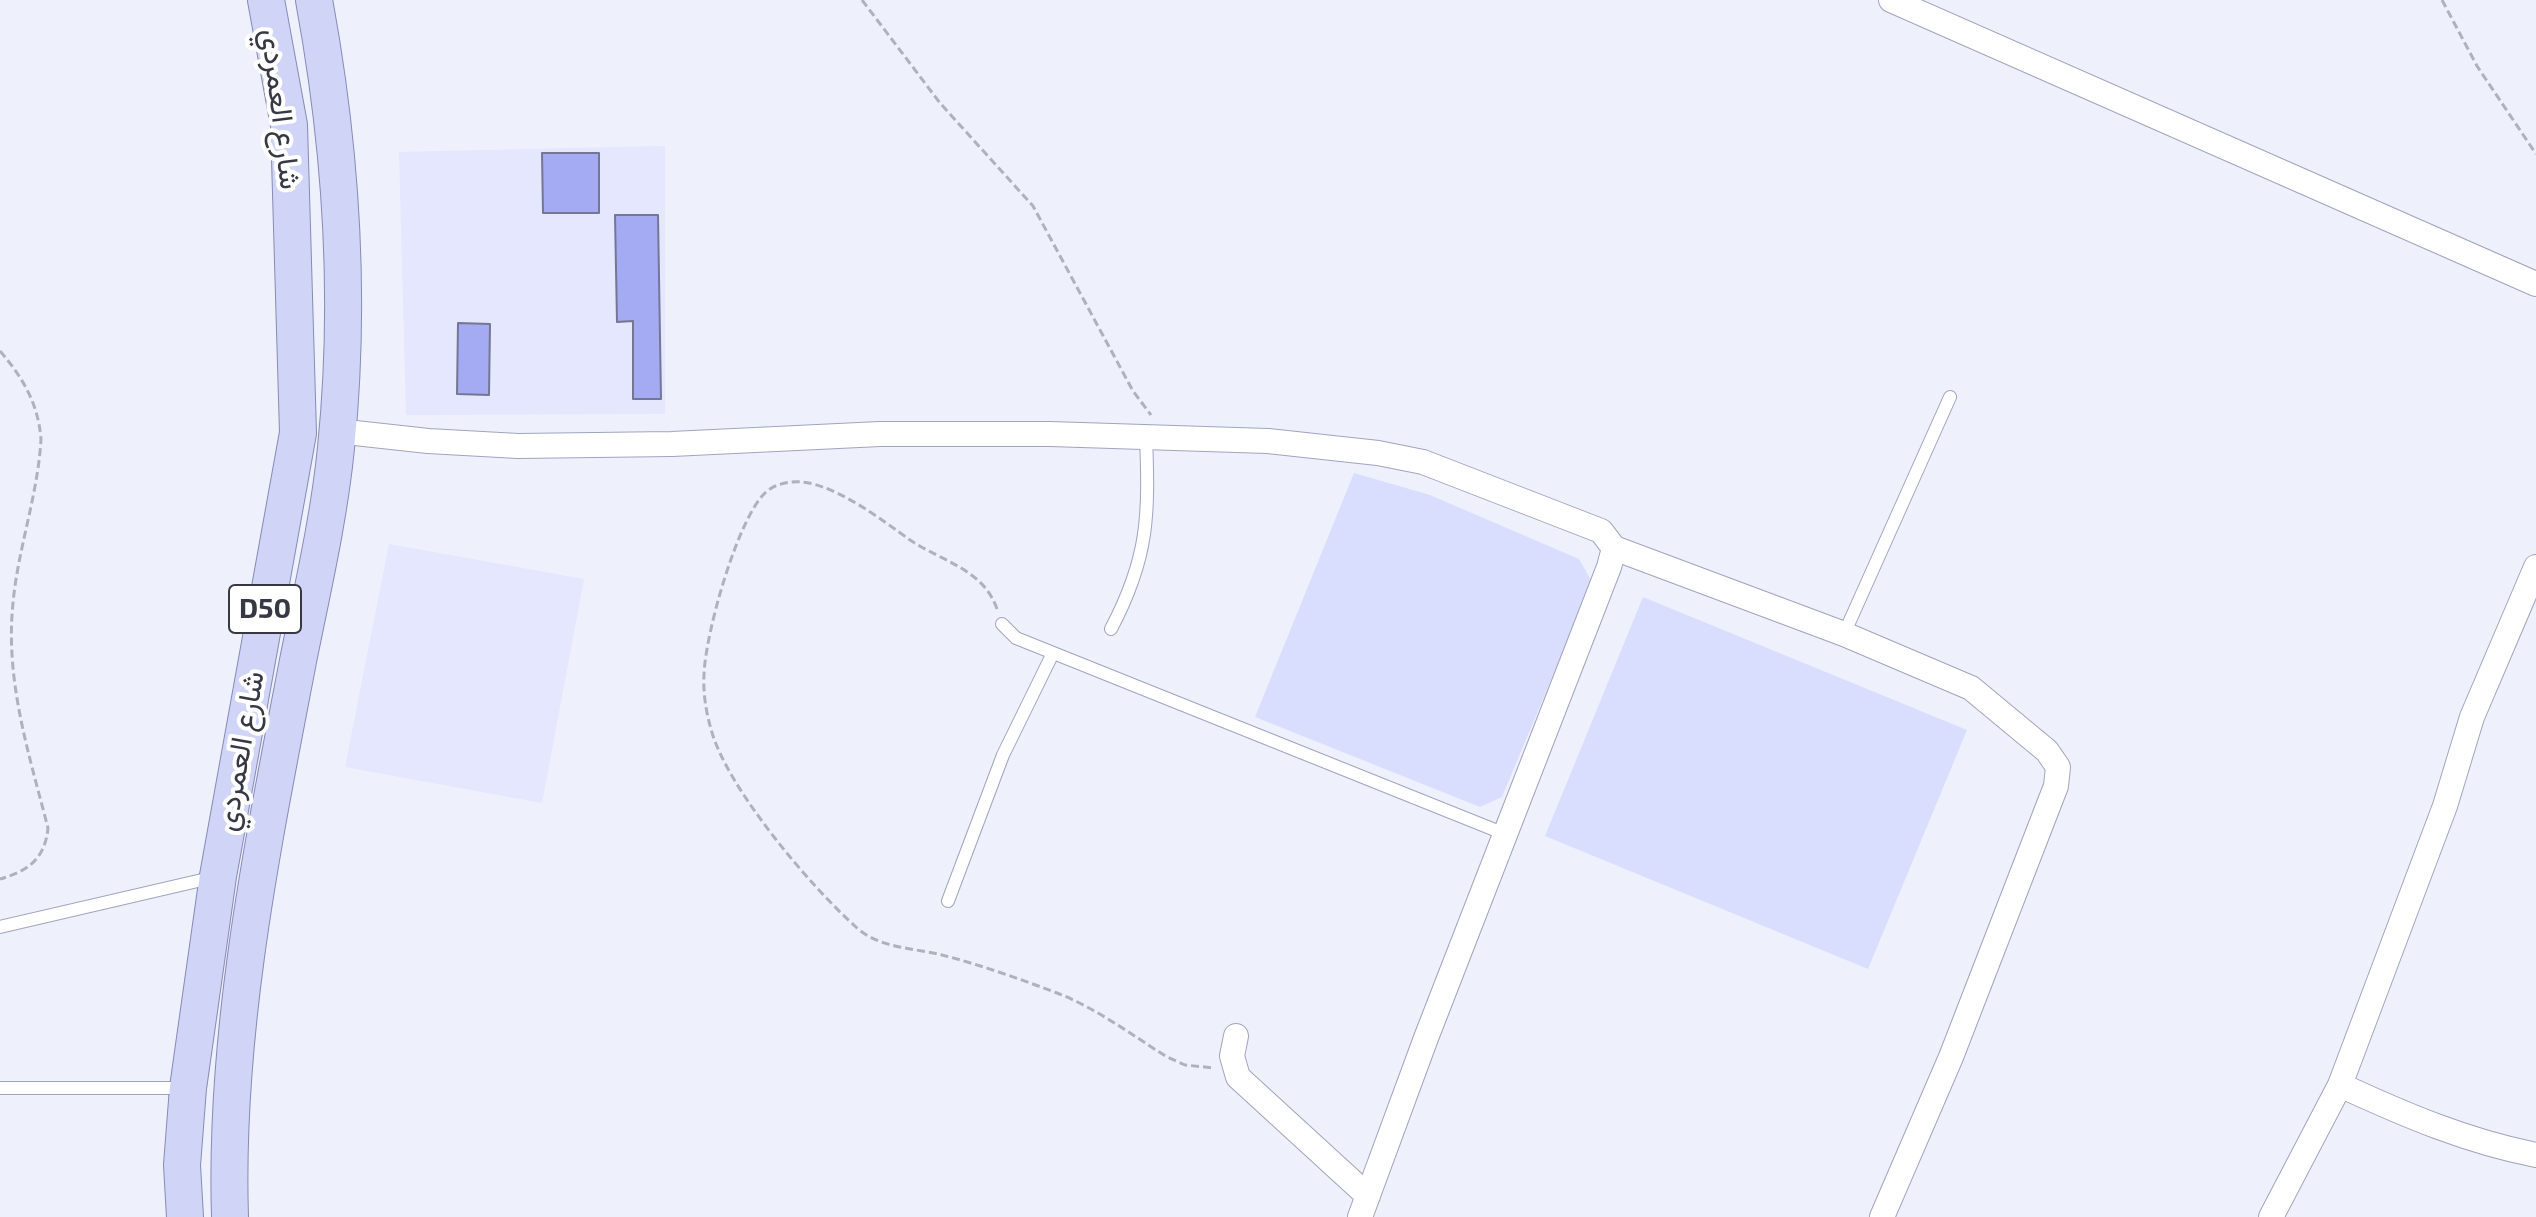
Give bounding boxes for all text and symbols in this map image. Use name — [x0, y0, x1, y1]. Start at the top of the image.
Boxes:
street label: شارع العمردي — [253, 27, 309, 191]
road number: D50 — [229, 585, 301, 633]
street label: شارع العمردي — [208, 668, 272, 834]

